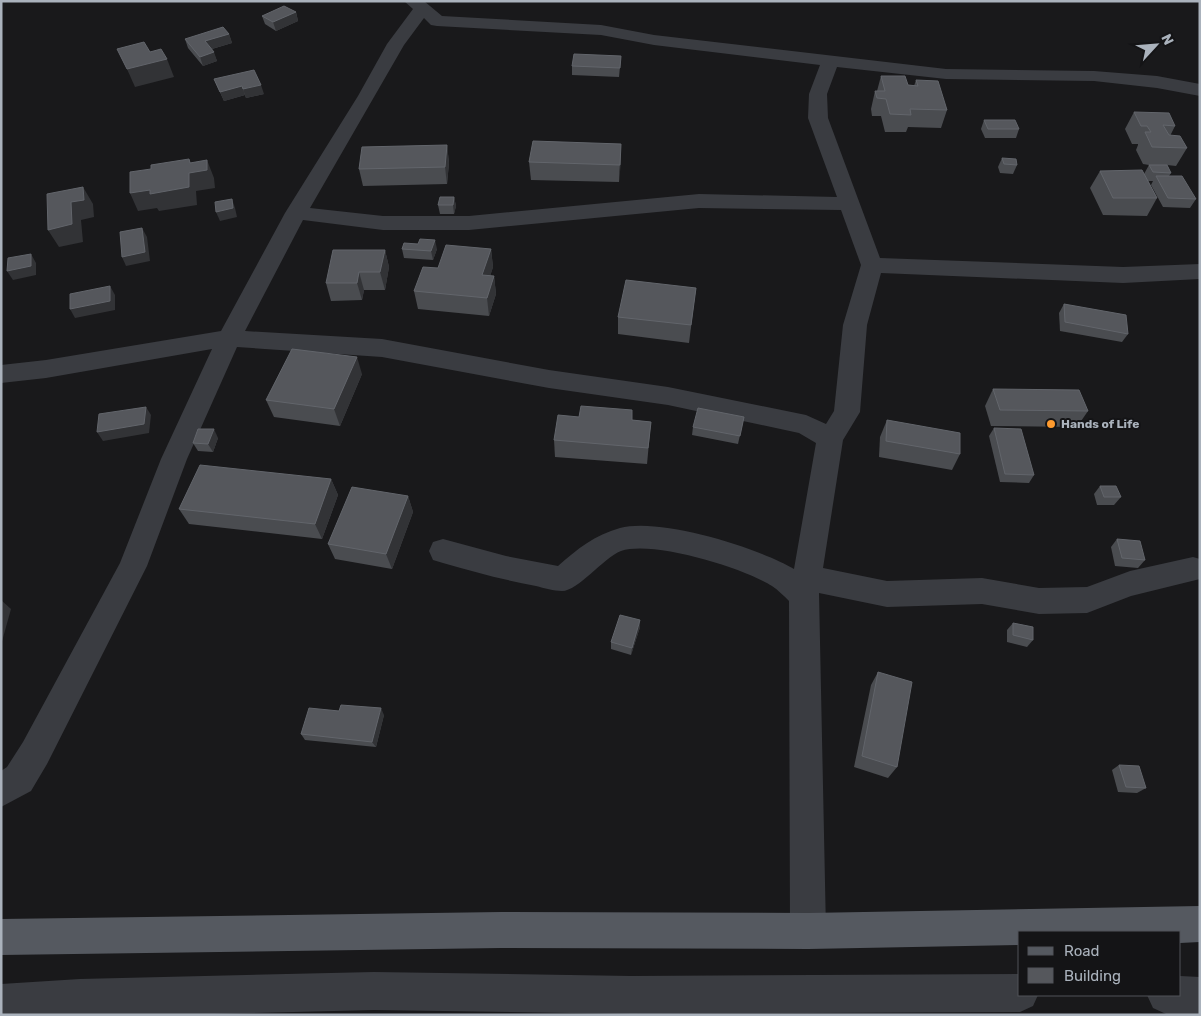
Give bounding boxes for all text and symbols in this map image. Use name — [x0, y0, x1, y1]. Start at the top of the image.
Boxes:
north arrow — [1131, 20, 1181, 70]
text: N — [1157, 31, 1177, 48]
place label: Hands of Life — [1061, 417, 1139, 431]
marker: Hands of Life — [1045, 418, 1057, 430]
legend — [1018, 931, 1181, 996]
text: Road — [1064, 942, 1100, 960]
text: Building — [1064, 967, 1121, 985]

